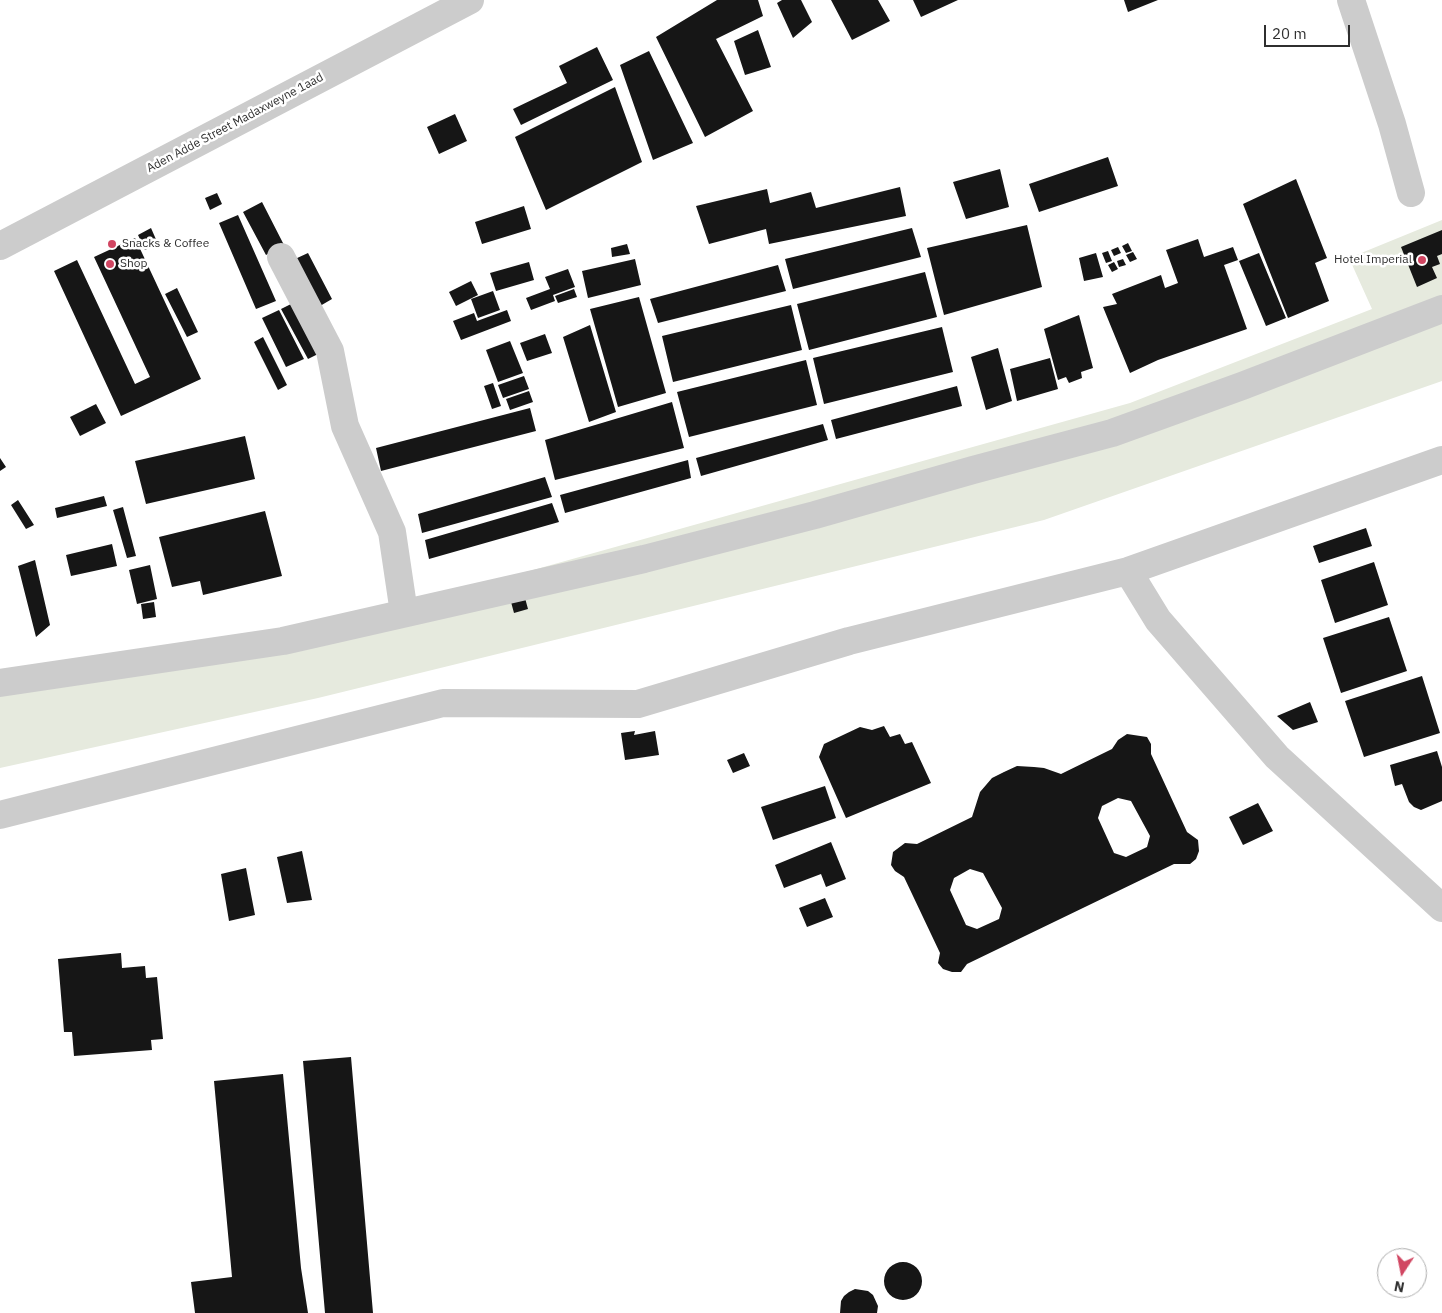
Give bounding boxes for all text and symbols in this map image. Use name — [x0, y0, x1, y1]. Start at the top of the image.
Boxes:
scale bar — [1267, 15, 1353, 47]
text: 20 m — [1272, 24, 1307, 43]
street label: Aden Adde Street Madaxweyne 1aad — [144, 70, 326, 176]
place label: Snacks & Coffee — [122, 237, 209, 251]
marker: Snacks & Coffee — [106, 238, 118, 250]
place label: Hotel Imperial — [1334, 253, 1412, 267]
marker: Hotel Imperial — [1416, 254, 1428, 266]
place label: Shop — [120, 257, 147, 271]
marker: Shop — [104, 258, 116, 270]
north arrow — [1377, 1248, 1427, 1298]
text: N — [1393, 1277, 1406, 1297]

